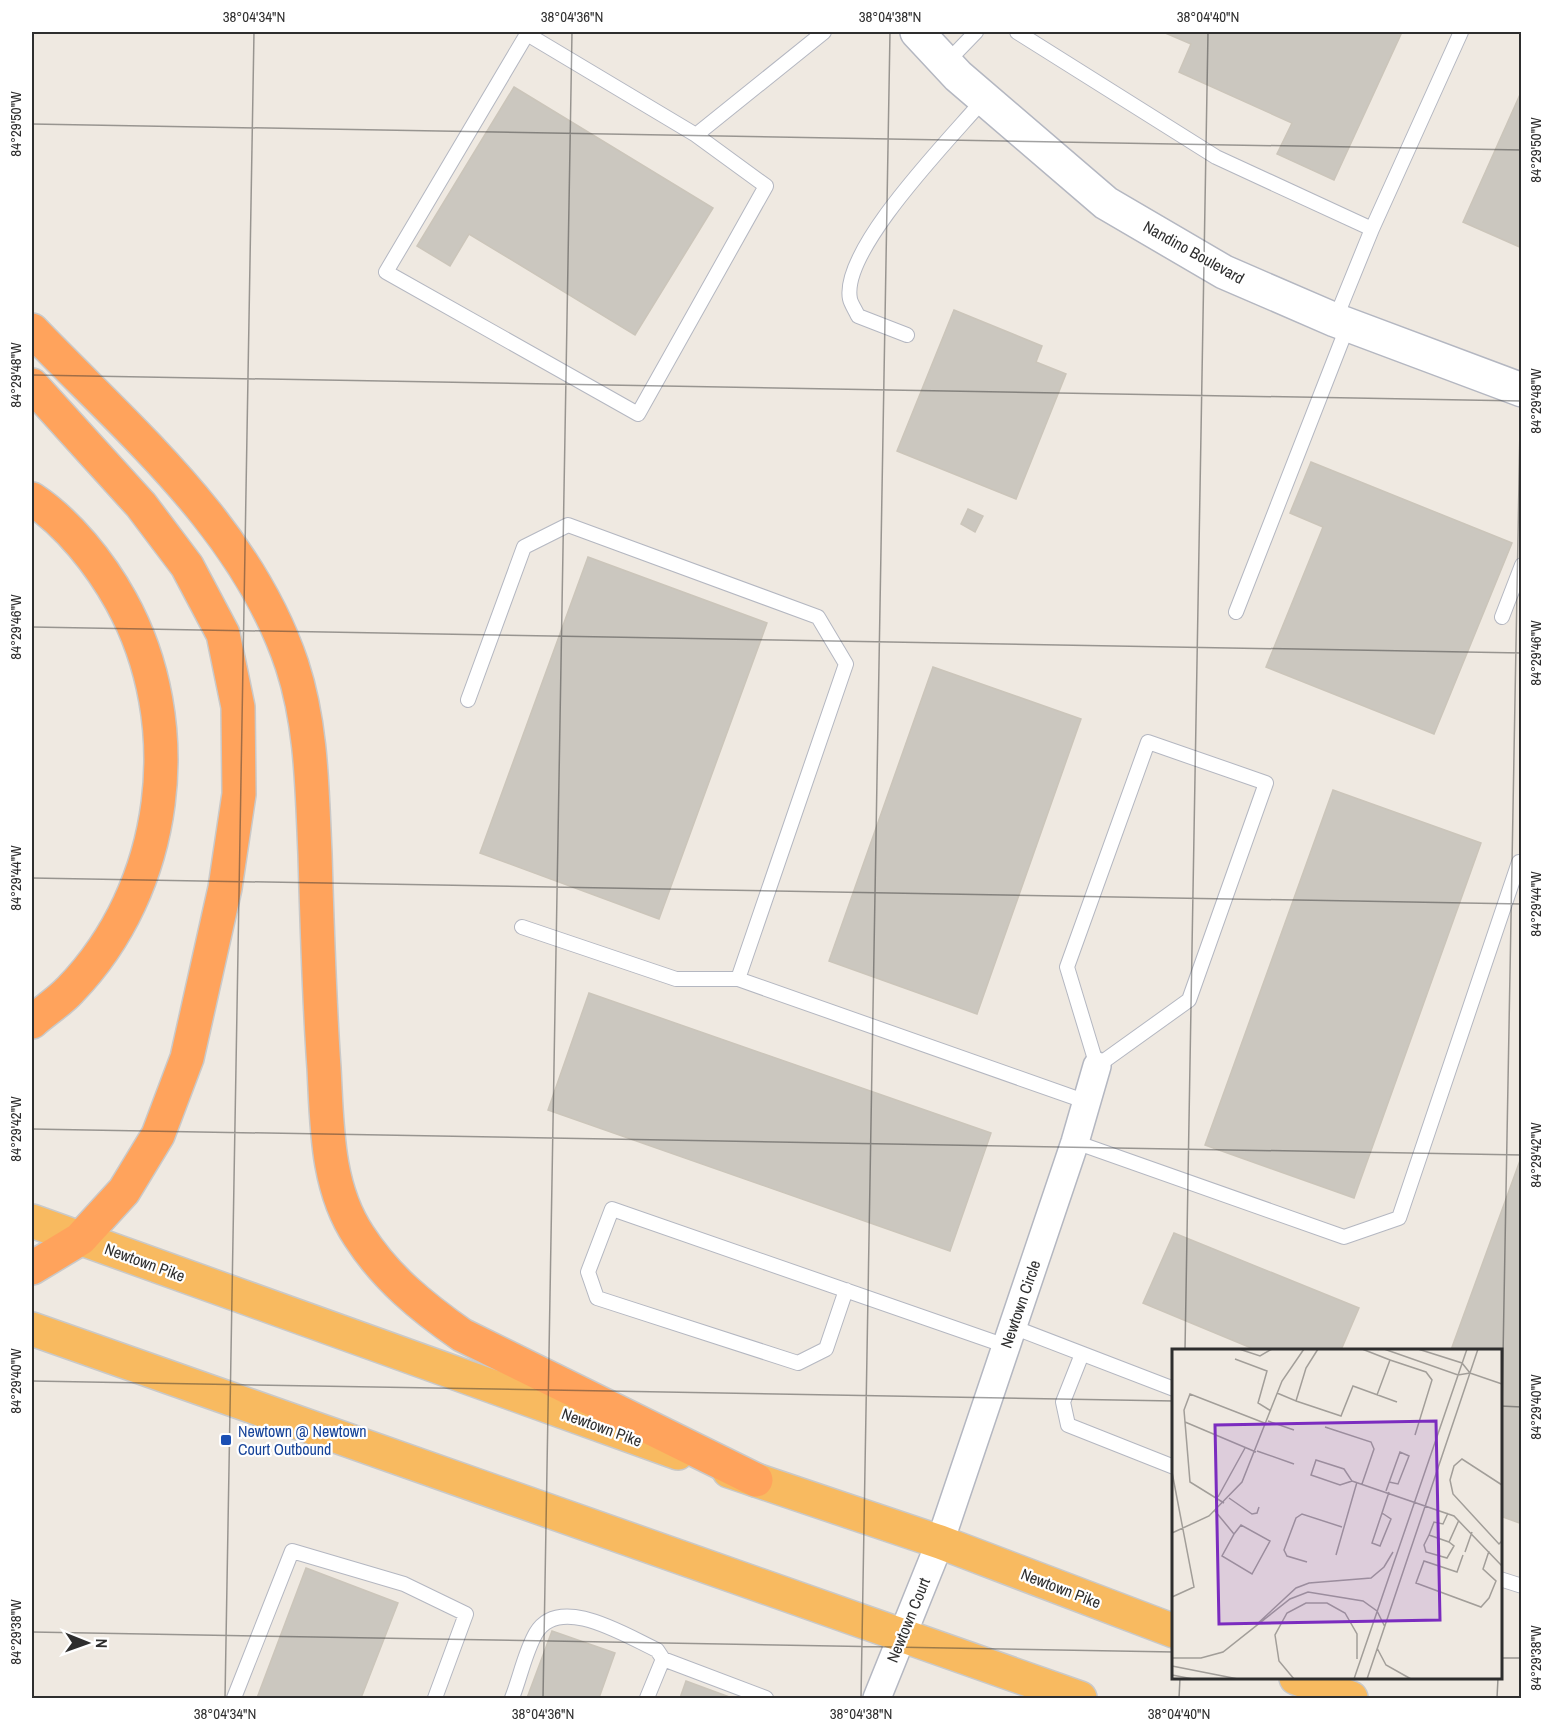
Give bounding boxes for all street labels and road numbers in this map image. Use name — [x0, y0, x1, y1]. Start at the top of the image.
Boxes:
street label: Nandino Boulevard — [1140, 215, 1248, 289]
street label: Newtown Pike — [102, 1237, 188, 1287]
street label: Newtown Circle — [995, 1257, 1045, 1351]
street label: Newtown Pike — [559, 1402, 645, 1452]
street label: Newtown Pike — [1018, 1563, 1104, 1613]
street label: Newtown Court — [881, 1574, 935, 1666]

